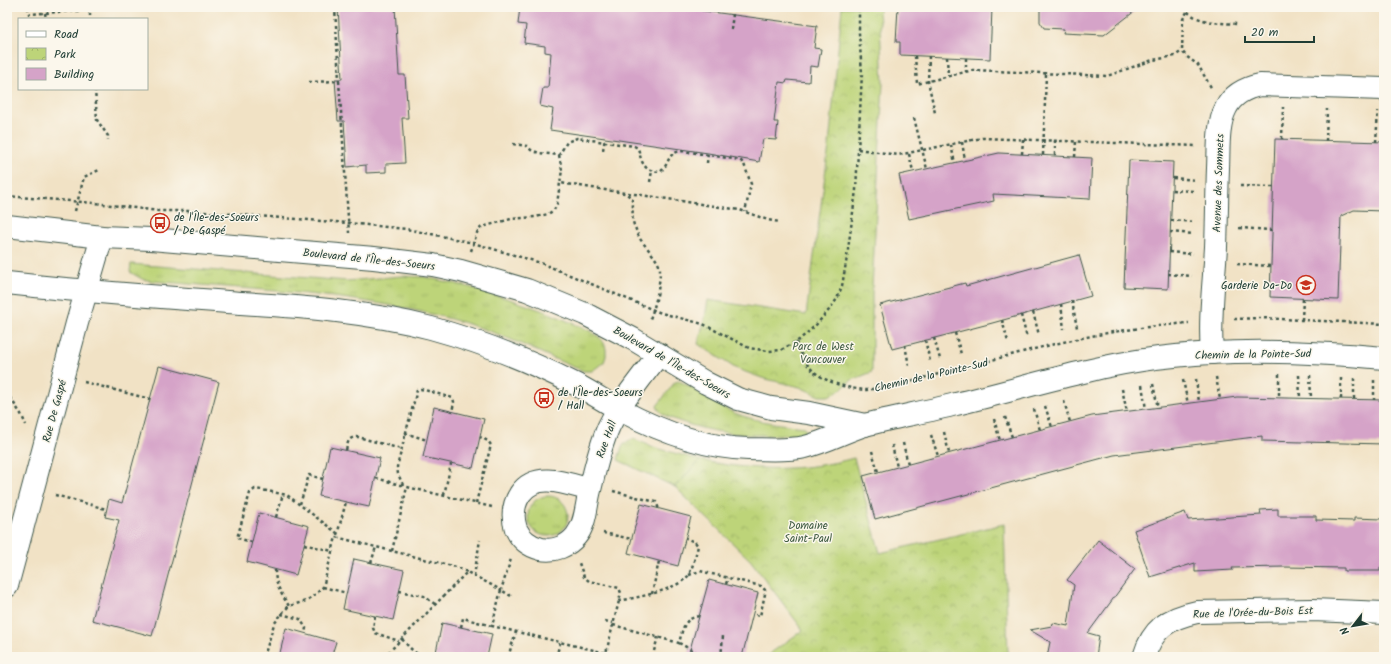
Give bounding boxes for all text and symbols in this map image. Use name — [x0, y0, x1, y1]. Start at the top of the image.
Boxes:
legend — [18, 18, 148, 90]
scale bar — [1245, 18, 1314, 44]
text: 20 m — [1251, 23, 1279, 42]
text: Road — [54, 25, 79, 44]
text: Park — [54, 45, 76, 64]
text: Building — [54, 65, 94, 84]
street label: Avenue des Sommets — [1208, 133, 1230, 233]
place label: de l'Île-des-Soeurs / De Gaspé — [174, 209, 259, 240]
bus stop icon: de l'Île-des-Soeurs / De Gaspé — [149, 212, 171, 234]
street label: Boulevard de l'Île-des-Soeurs — [302, 244, 436, 276]
school or university icon: Garderie Da-Do — [1295, 274, 1317, 296]
place label: Garderie Da-Do — [1221, 277, 1292, 295]
street label: Boulevard de l'Île-des-Soeurs — [609, 322, 734, 404]
park label: Parc de West Vancouver — [792, 338, 854, 369]
street label: Chemin de la Pointe-Sud — [1195, 345, 1312, 365]
street label: Chemin de la Pointe-Sud — [872, 354, 991, 398]
street label: Rue De Gaspé — [38, 377, 72, 445]
place label: de l'Île-des-Soeurs / Hall — [558, 384, 643, 415]
bus stop icon: de l'Île-des-Soeurs / Hall — [533, 387, 555, 409]
street label: Rue Hall — [592, 418, 622, 461]
park label: Domaine Saint-Paul — [784, 517, 832, 548]
street label: Rue de l'Orée-du-Bois Est — [1193, 602, 1314, 624]
north arrow — [1333, 606, 1373, 646]
text: N — [1336, 623, 1355, 638]

